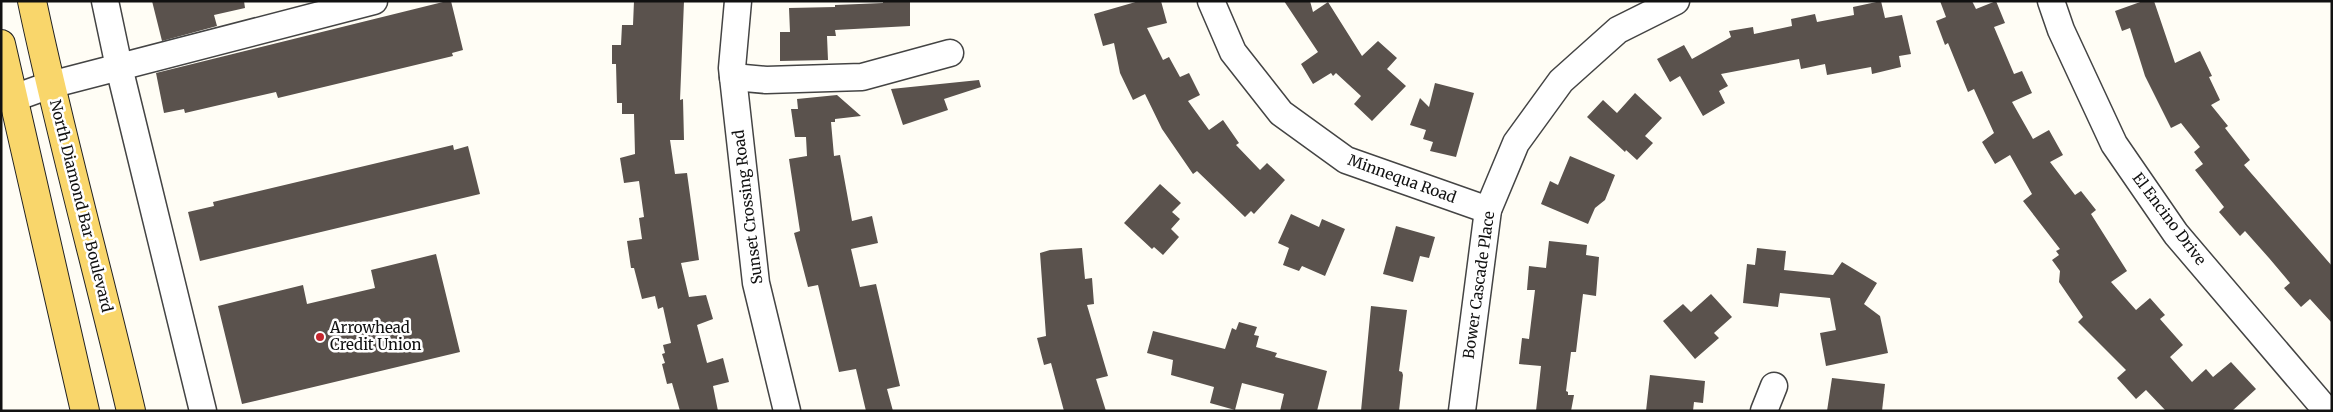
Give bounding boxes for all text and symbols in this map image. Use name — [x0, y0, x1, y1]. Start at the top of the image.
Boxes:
street label: North Diamond Bar Boulevard — [46, 98, 117, 314]
street label: Sunset Crossing Road — [729, 129, 766, 285]
street label: Minnequa Road — [1345, 150, 1459, 207]
street label: El Encino Drive — [2128, 169, 2210, 269]
street label: Bower Cascade Place — [1459, 210, 1498, 360]
place label: Arrowhead Credit Union — [329, 318, 421, 354]
marker: Arrowhead Credit Union — [314, 331, 326, 343]

